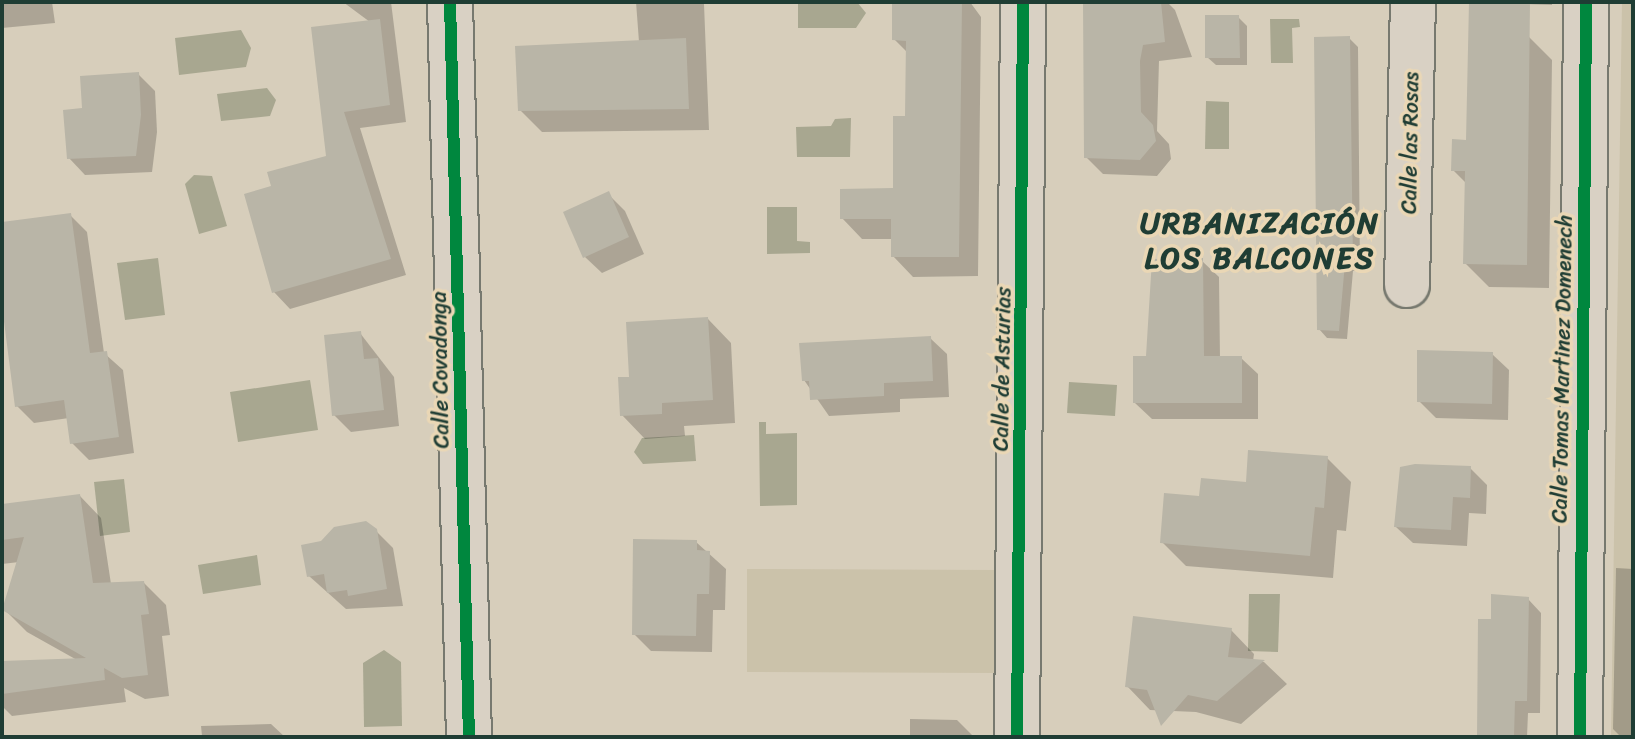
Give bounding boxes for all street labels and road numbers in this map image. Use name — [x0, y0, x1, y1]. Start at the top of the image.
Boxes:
street label: Calle las Rosas — [1396, 71, 1424, 215]
street label: Calle Tomas Martinez Domenech — [1546, 214, 1578, 524]
street label: Calle de Asturias — [987, 286, 1017, 452]
street label: Calle Covadonga — [425, 291, 455, 449]

